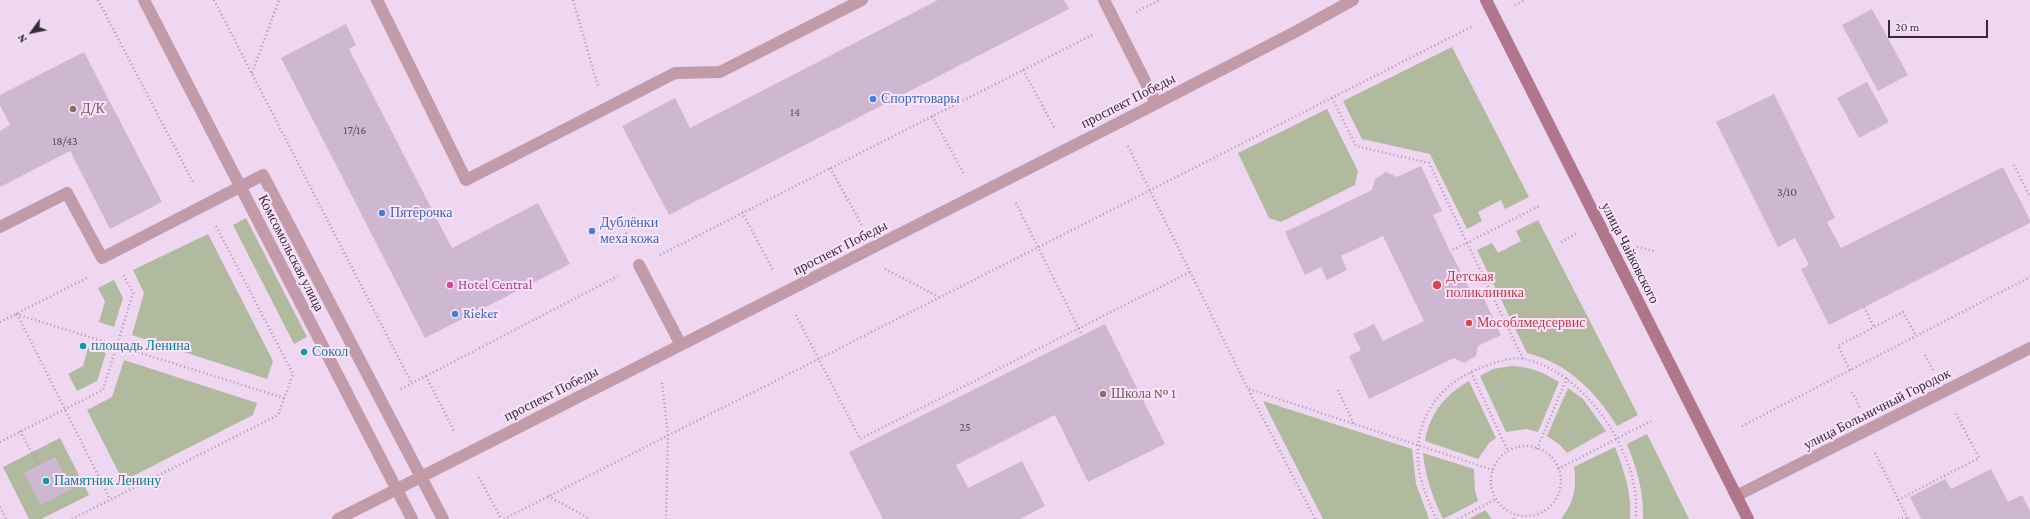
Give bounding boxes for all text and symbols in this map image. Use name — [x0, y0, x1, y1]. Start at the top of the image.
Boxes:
north arrow — [12, 12, 52, 52]
scale bar — [1890, 12, 1990, 38]
text: 20 m — [1895, 20, 1919, 34]
text: N — [15, 32, 29, 45]
street label: проспект Победы — [1078, 70, 1178, 132]
place label: Спорттовары — [881, 91, 960, 107]
marker: Спорттовары — [868, 94, 878, 104]
place label: Д/К — [81, 101, 105, 117]
marker: Д/К — [68, 104, 78, 114]
house number: 14 — [790, 105, 800, 119]
house number: 17/16 — [344, 123, 366, 137]
house number: 18/43 — [52, 134, 78, 148]
house number: 3/10 — [1777, 185, 1797, 199]
street label: Комсомольская улица — [254, 192, 328, 314]
street label: улица Чайковского — [1597, 200, 1663, 306]
place label: Пятёрочка — [390, 205, 452, 221]
marker: Пятёрочка — [377, 208, 387, 218]
place label: Дублёнки меха кожа — [600, 215, 659, 248]
street label: проспект Победы — [790, 217, 890, 279]
marker: Дублёнки меха кожа — [587, 226, 597, 236]
place label: Детская поликлиника — [1446, 269, 1524, 302]
place label: Hotel Central — [458, 277, 532, 293]
marker: Детская поликлиника — [1431, 279, 1443, 291]
marker: Hotel Central — [445, 280, 455, 290]
place label: Rieker — [463, 306, 498, 322]
marker: Rieker — [450, 309, 460, 319]
place label: Мособлмедсервис — [1477, 315, 1585, 331]
marker: Мособлмедсервис — [1464, 318, 1474, 328]
place label: площадь Ленина — [91, 338, 190, 354]
marker: площадь Ленина — [78, 341, 88, 351]
place label: Сокол — [312, 344, 348, 360]
marker: Сокол — [299, 347, 309, 357]
street label: проспект Победы — [501, 363, 601, 425]
street label: улица Больничный Городок — [1801, 365, 1953, 453]
place label: Школа № 1 — [1111, 386, 1176, 402]
marker: Школа № 1 — [1098, 389, 1108, 399]
house number: 25 — [959, 420, 971, 434]
place label: Памятник Ленину — [54, 473, 161, 489]
marker: Памятник Ленину — [41, 476, 51, 486]

